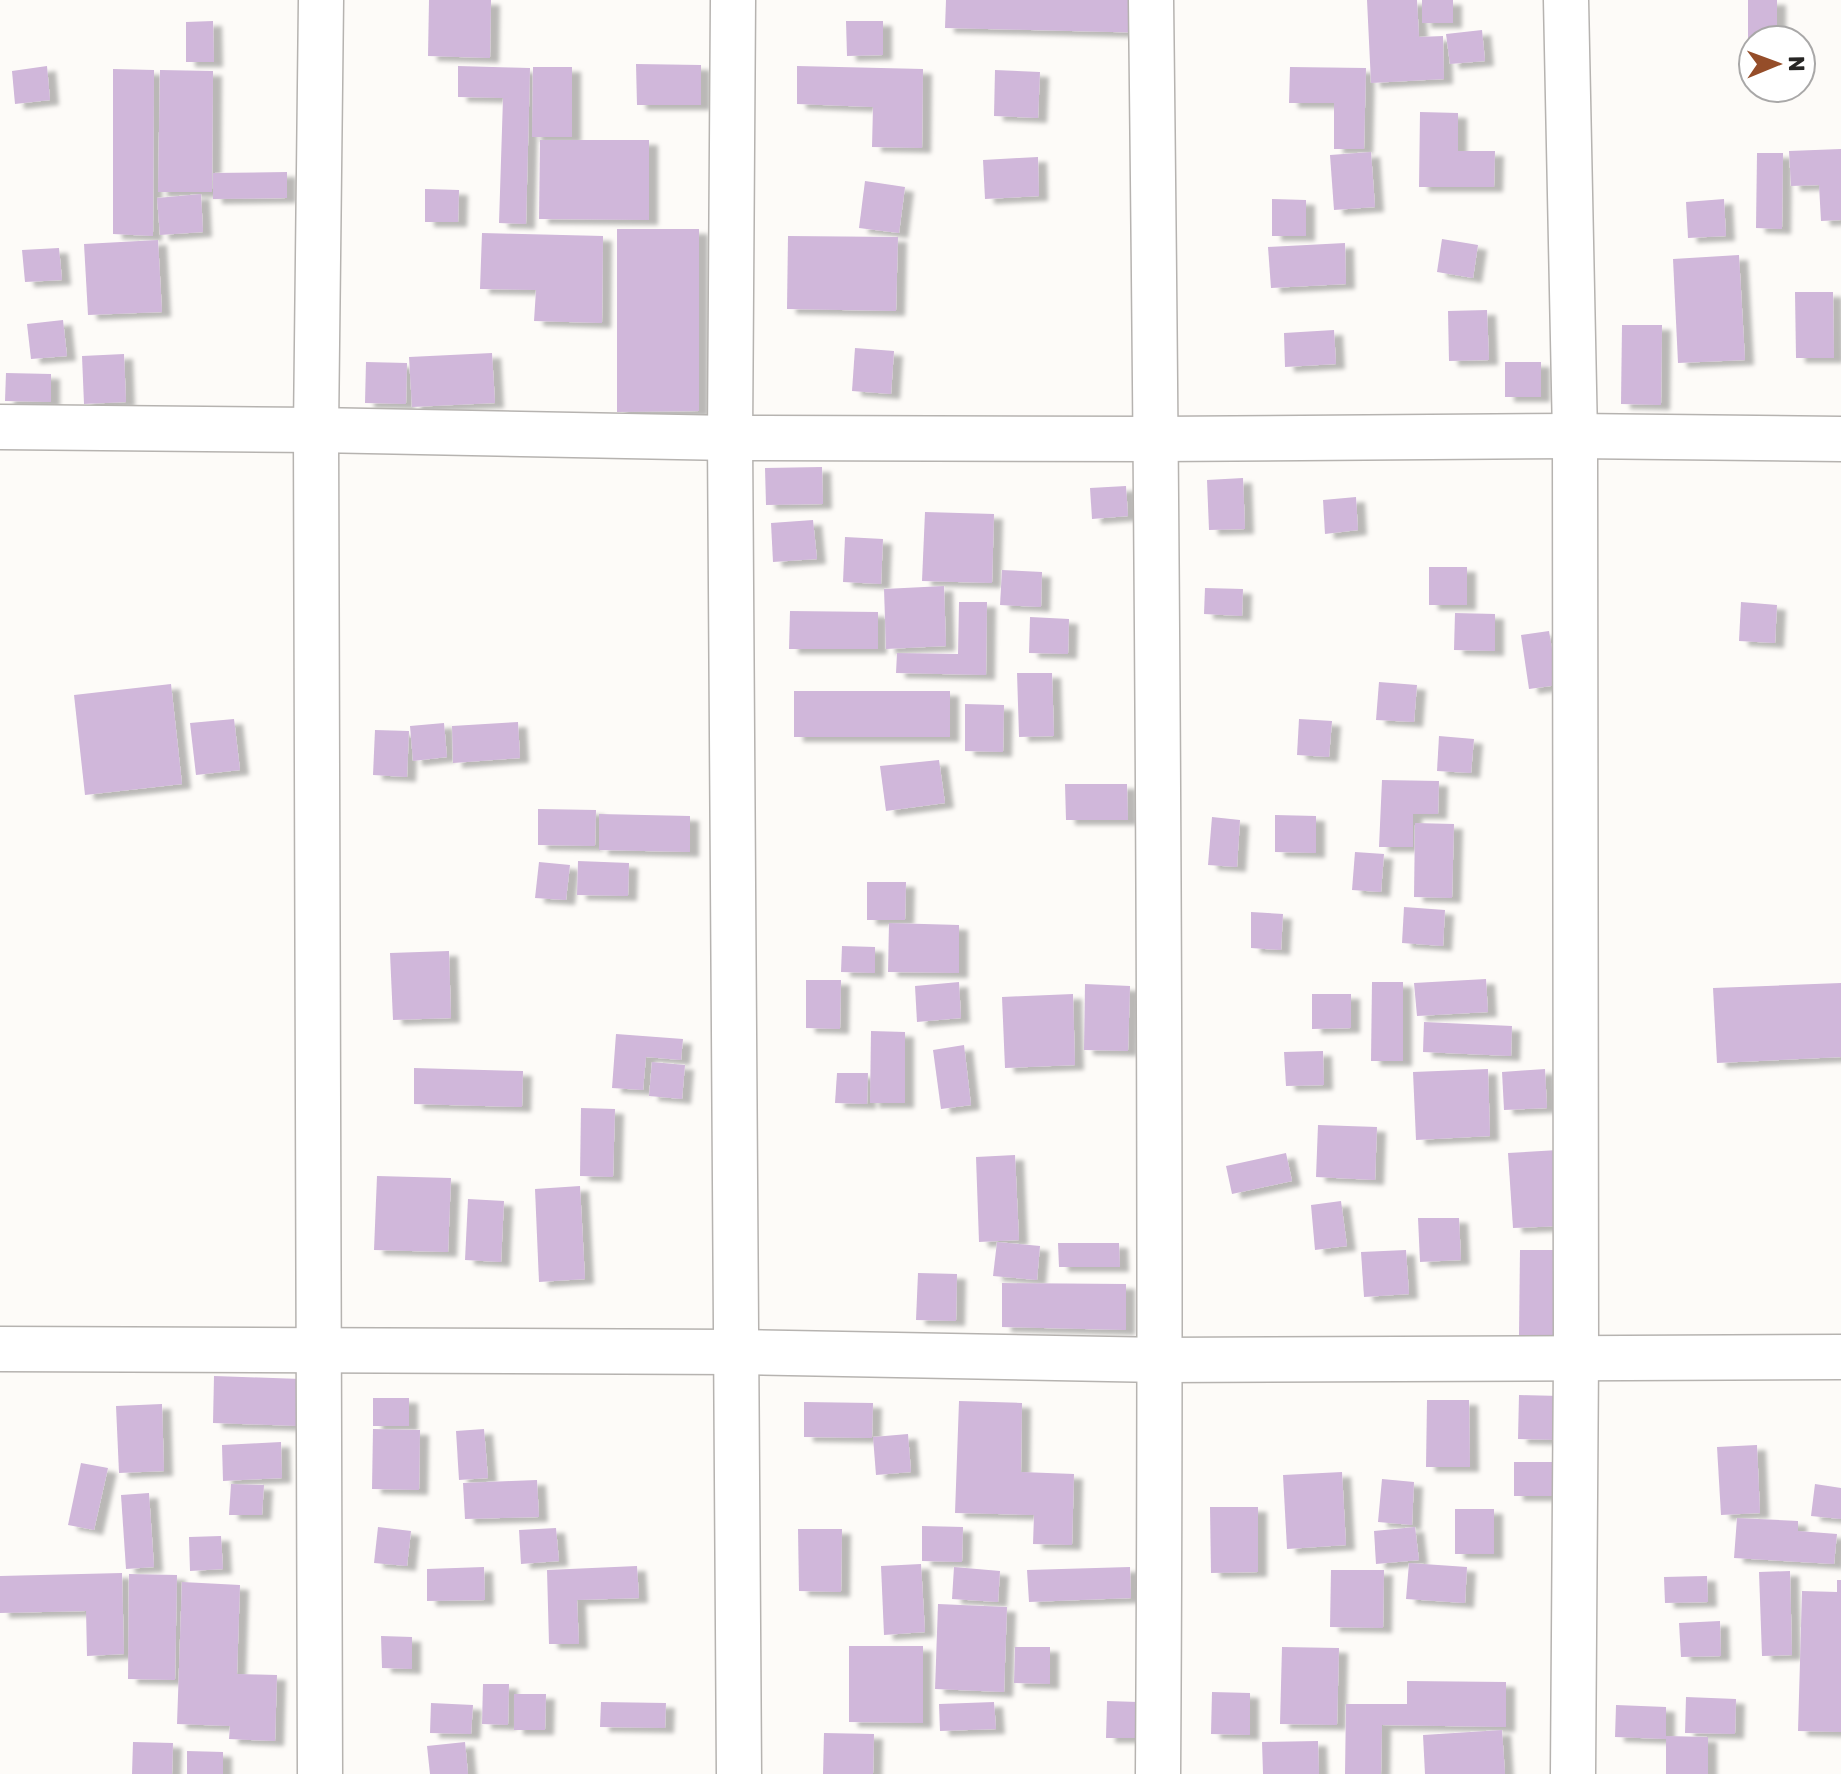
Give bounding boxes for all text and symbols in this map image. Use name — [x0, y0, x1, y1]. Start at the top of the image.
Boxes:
north arrow — [1737, 24, 1817, 104]
text: N — [1783, 56, 1810, 72]

